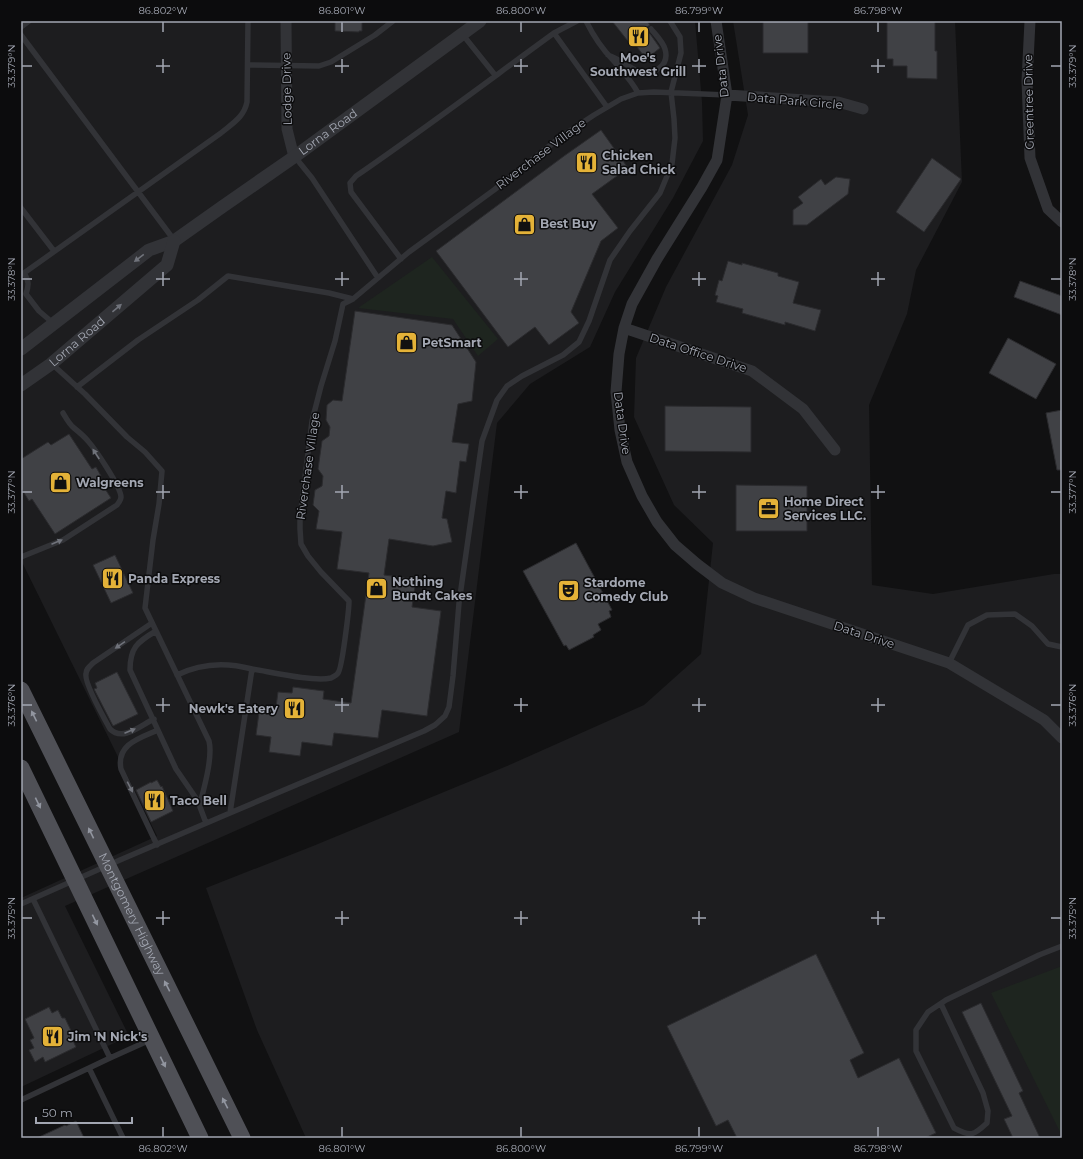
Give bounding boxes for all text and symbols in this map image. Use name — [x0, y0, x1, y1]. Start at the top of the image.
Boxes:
text: 86.802°W — [138, 4, 188, 17]
text: 86.801°W — [319, 4, 365, 17]
text: 86.800°W — [496, 4, 546, 17]
text: 86.799°W — [675, 4, 723, 17]
text: 86.798°W — [854, 4, 902, 17]
restaurant icon: Moe's Southwest Grill — [625, 24, 651, 50]
street label: Data Drive — [709, 34, 732, 98]
text: 33.379°N — [5, 44, 18, 88]
text: 33.379°N — [1066, 44, 1079, 88]
place label: Moe's Southwest Grill — [590, 50, 686, 79]
street label: Lodge Drive — [278, 53, 295, 125]
street label: Greentree Drive — [1020, 54, 1037, 150]
street label: Data Park Circle — [747, 89, 843, 112]
street label: Lorna Road — [295, 105, 360, 158]
street label: Riverchase Village — [493, 115, 589, 192]
place label: Chicken Salad Chick — [602, 148, 675, 177]
restaurant icon: Chicken Salad Chick — [573, 150, 599, 176]
shop icon: Best Buy — [512, 211, 538, 237]
place label: Best Buy — [540, 216, 597, 231]
one-way arrow — [134, 253, 145, 262]
text: 33.378°N — [5, 257, 18, 301]
text: 33.378°N — [1066, 257, 1079, 301]
one-way arrow — [112, 304, 121, 313]
street label: Lorna Road — [46, 313, 108, 369]
shop icon: PetSmart — [394, 330, 420, 356]
street label: Data Office Drive — [647, 330, 749, 375]
place label: PetSmart — [422, 335, 482, 350]
street label: Data Drive — [611, 391, 634, 455]
street label: Riverchase Village — [293, 411, 322, 521]
one-way arrow — [93, 448, 100, 459]
text: 33.377°N — [5, 470, 18, 514]
shop icon: Walgreens — [48, 470, 74, 496]
text: 33.377°N — [1066, 470, 1079, 514]
place label: Walgreens — [76, 475, 144, 490]
place label: Home Direct Services LLC. — [784, 494, 866, 523]
office icon: Home Direct Services LLC. — [756, 496, 782, 522]
one-way arrow — [51, 539, 63, 545]
restaurant icon: Panda Express — [100, 566, 126, 592]
place label: Panda Express — [128, 571, 221, 586]
place label: Nothing Bundt Cakes — [392, 574, 473, 603]
place label: Stardome Comedy Club — [584, 575, 668, 604]
shop icon: Nothing Bundt Cakes — [364, 576, 390, 602]
theatre icon: Stardome Comedy Club — [555, 577, 581, 603]
street label: Data Drive — [832, 618, 897, 651]
one-way arrow — [115, 641, 125, 649]
text: 33.376°N — [5, 684, 18, 726]
text: 33.376°N — [1066, 684, 1079, 726]
restaurant icon: Newk's Eatery — [281, 696, 307, 722]
place label: Newk's Eatery — [189, 701, 279, 716]
one-way arrow — [31, 710, 37, 721]
one-way arrow — [125, 728, 136, 734]
one-way arrow — [127, 781, 133, 793]
restaurant icon: Taco Bell — [141, 788, 167, 814]
place label: Taco Bell — [170, 793, 227, 808]
one-way arrow — [35, 797, 41, 808]
one-way arrow — [87, 827, 94, 838]
street label: Montgomery Highway — [95, 850, 169, 978]
text: 33.375°N — [5, 897, 18, 939]
text: 33.375°N — [1066, 897, 1079, 939]
one-way arrow — [92, 914, 98, 925]
one-way arrow — [164, 981, 170, 992]
restaurant icon: Jim 'N Nick's — [40, 1024, 66, 1050]
place label: Jim 'N Nick's — [67, 1029, 148, 1044]
one-way arrow — [160, 1056, 166, 1068]
one-way arrow — [222, 1097, 229, 1109]
scale bar — [36, 1099, 132, 1125]
text: 50 m — [42, 1105, 73, 1120]
text: 86.802°W — [138, 1142, 188, 1155]
text: 86.801°W — [319, 1142, 365, 1155]
text: 86.800°W — [496, 1142, 546, 1155]
text: 86.799°W — [675, 1142, 723, 1155]
text: 86.798°W — [854, 1142, 902, 1155]

